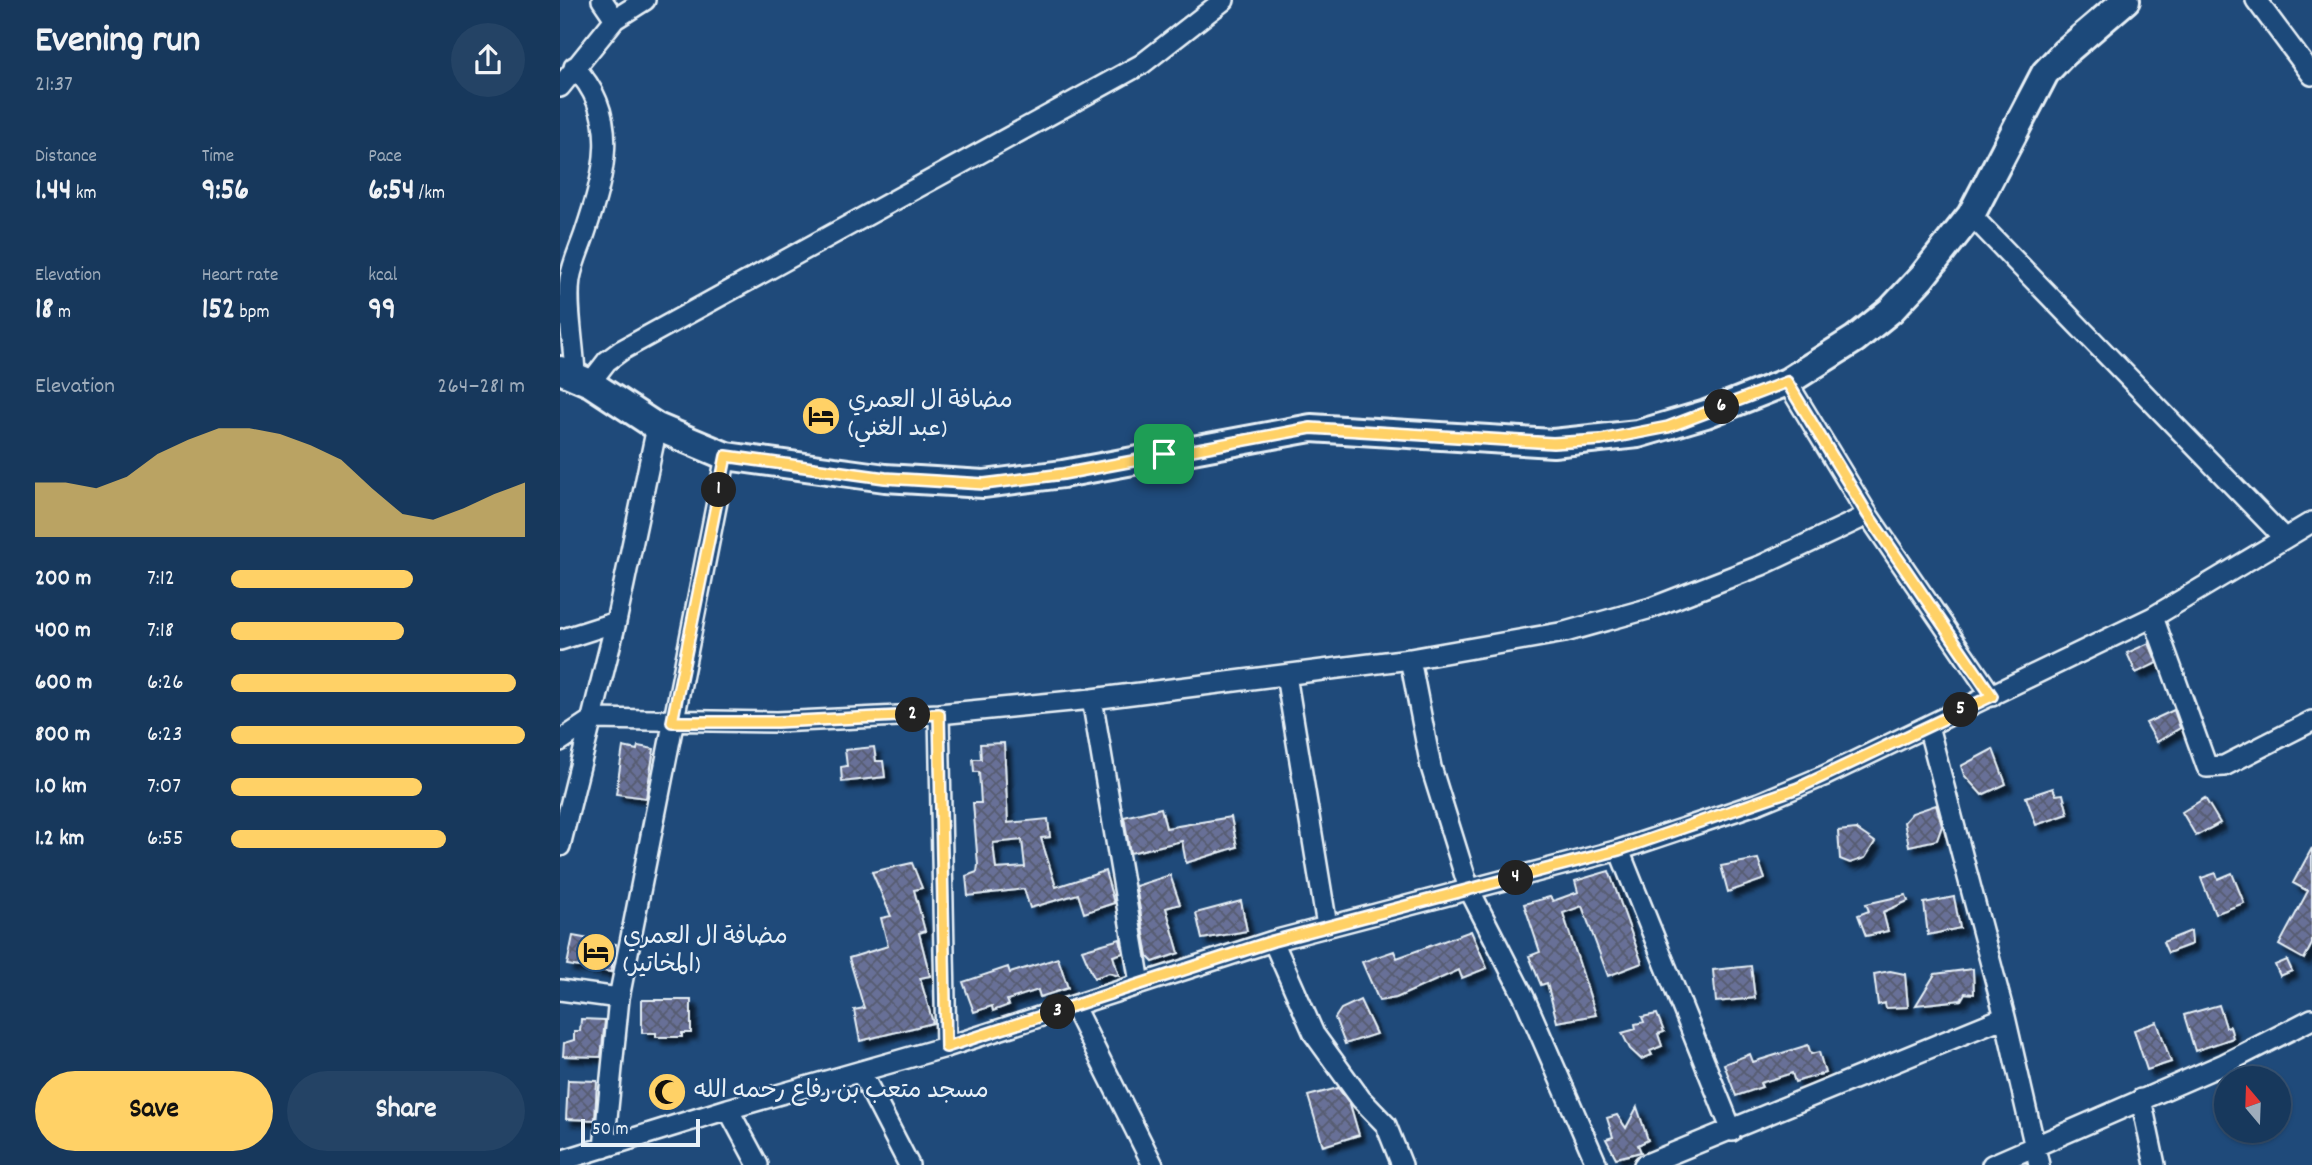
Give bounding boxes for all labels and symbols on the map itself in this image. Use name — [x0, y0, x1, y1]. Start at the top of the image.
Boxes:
place label: مضافة ال العمري (عبد الغني) — [848, 385, 1013, 448]
pin: 6 — [1704, 390, 1740, 424]
hotel icon: مضافة ال العمري (عبد الغني) — [800, 395, 842, 437]
pin — [1134, 424, 1194, 484]
pin: 1 — [702, 472, 736, 508]
pin: 5 — [1944, 692, 1978, 728]
pin: 2 — [896, 698, 930, 732]
pin: 4 — [1499, 860, 1534, 896]
place label: مضافة ال العمري (المخاتير) — [623, 921, 788, 983]
hotel icon: مضافة ال العمري (المخاتير) — [575, 931, 617, 973]
pin: 3 — [1040, 995, 1076, 1030]
north arrow — [2214, 1066, 2291, 1143]
mosque icon: مسجد متعب بن رفاع رحمه الله — [646, 1071, 688, 1113]
place label: مسجد متعب بن رفاع رحمه الله — [694, 1075, 989, 1109]
scale bar — [581, 1116, 700, 1148]

